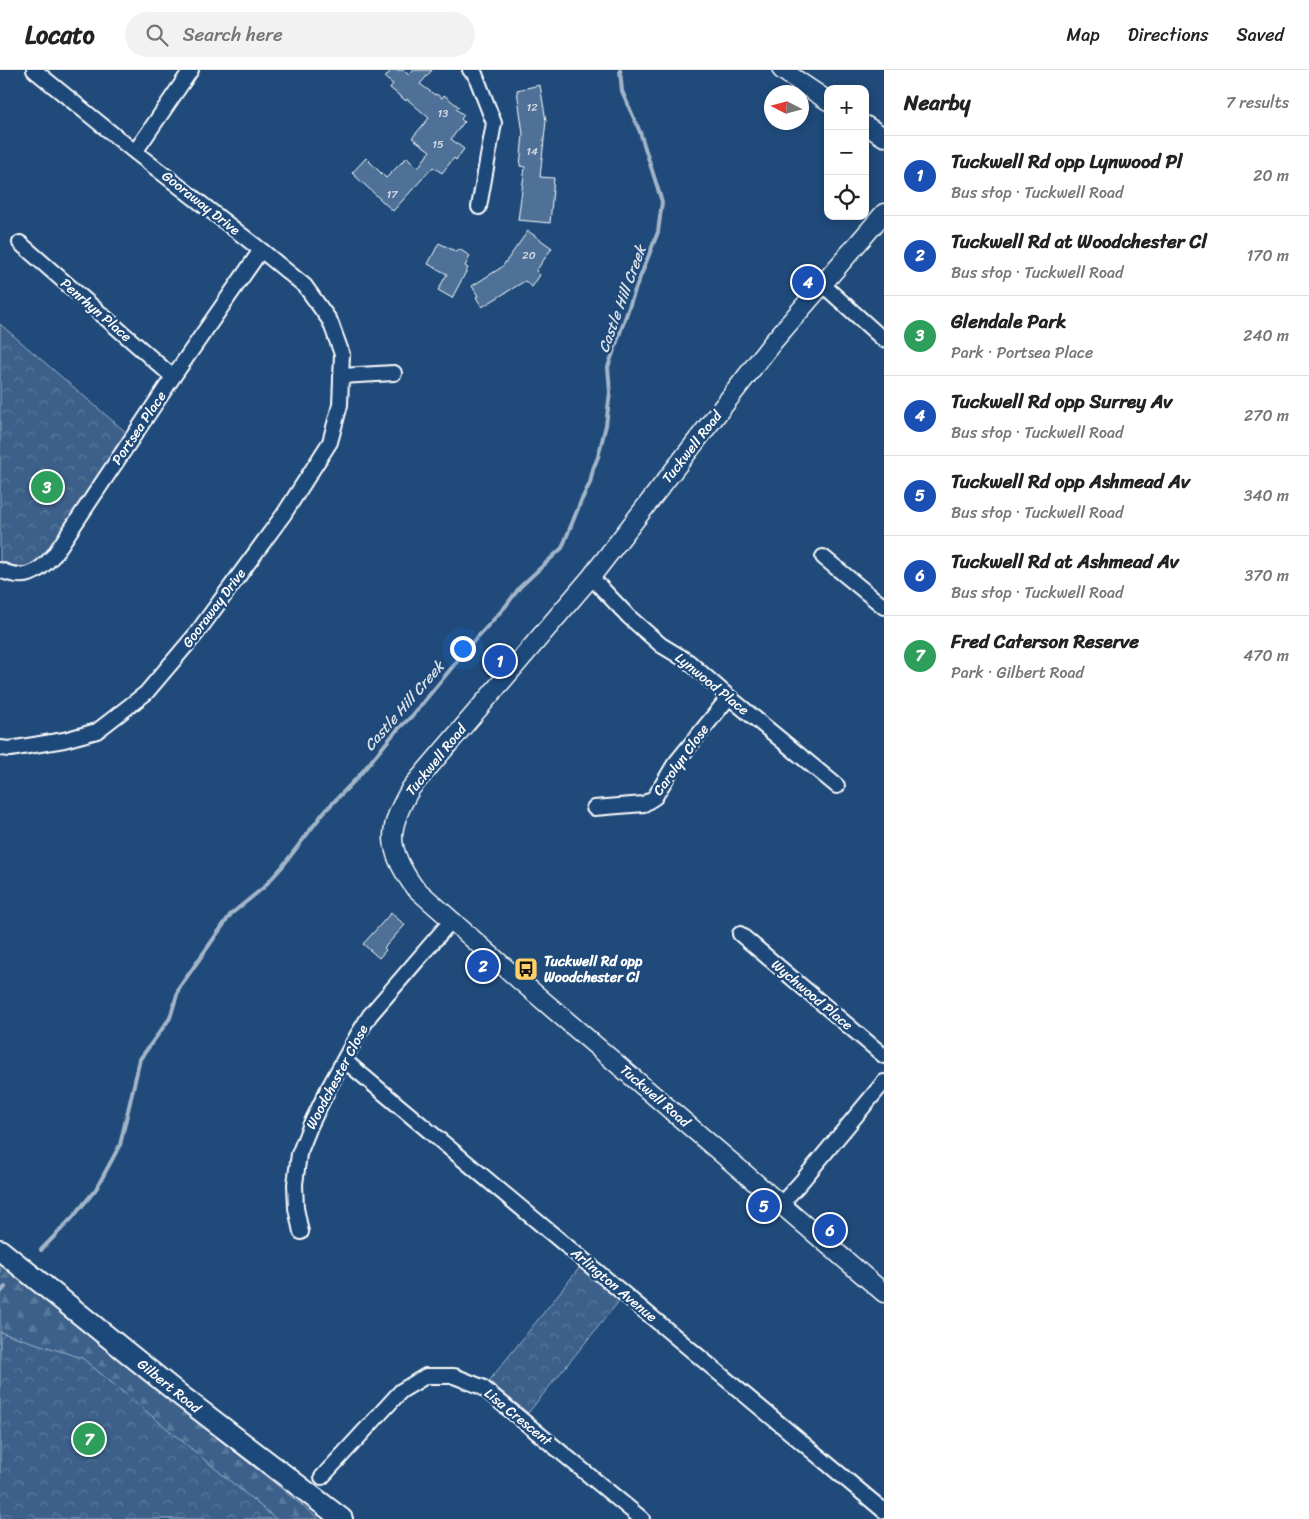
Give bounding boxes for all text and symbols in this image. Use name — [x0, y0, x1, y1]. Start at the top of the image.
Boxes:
search box — [125, 12, 475, 57]
text: Locato — [25, 14, 95, 56]
text: Search here — [183, 18, 283, 51]
text: Map — [1067, 19, 1100, 51]
text: Directions — [1128, 19, 1209, 51]
text: Saved — [1237, 19, 1284, 51]
icon: search — [143, 21, 171, 49]
text: Nearby — [904, 84, 970, 122]
north arrow — [764, 85, 809, 130]
map controls — [824, 85, 869, 220]
button: + — [824, 85, 869, 130]
text: 7 results — [1226, 88, 1289, 117]
house number: 12 — [526, 98, 538, 117]
house number: 13 — [438, 104, 448, 123]
button: − — [824, 130, 869, 175]
house number: 15 — [432, 135, 444, 154]
house number: 14 — [526, 142, 538, 161]
text: Tuckwell Rd opp Lynwood Pl — [951, 145, 1183, 178]
text: 1 — [917, 161, 923, 190]
text: 20 m — [1253, 161, 1289, 190]
street label: Gooraway Drive — [156, 164, 246, 242]
button: locate — [824, 175, 869, 220]
text: Bus stop · Tuckwell Road — [951, 178, 1123, 207]
house number: 17 — [387, 185, 398, 204]
text: Tuckwell Rd at Woodchester Cl — [951, 225, 1207, 258]
water label: Castle Hill Creek — [591, 240, 654, 356]
text: 2 — [915, 241, 925, 270]
text: 170 m — [1246, 241, 1289, 270]
house number: 20 — [522, 246, 536, 265]
text: Bus stop · Tuckwell Road — [951, 258, 1123, 287]
pin: 4 — [792, 263, 824, 301]
street label: Penrhyn Place — [54, 272, 138, 348]
text: Glendale Park — [951, 305, 1066, 338]
text: 3 — [916, 321, 924, 350]
text: 240 m — [1243, 321, 1289, 350]
text: Park · Portsea Place — [951, 338, 1093, 367]
text: Tuckwell Rd opp Surrey Av — [951, 385, 1172, 418]
street label: Portsea Place — [105, 386, 173, 470]
text: 4 — [915, 401, 925, 430]
text: 270 m — [1244, 401, 1289, 430]
street label: Tuckwell Road — [655, 404, 730, 489]
text: Bus stop · Tuckwell Road — [951, 418, 1123, 447]
text: Tuckwell Rd opp Ashmead Av — [951, 465, 1190, 498]
pin: 3 — [31, 468, 63, 506]
text: 5 — [915, 481, 925, 510]
text: 340 m — [1244, 481, 1289, 510]
text: Bus stop · Tuckwell Road — [951, 498, 1123, 527]
text: Tuckwell Rd at Ashmead Av — [951, 545, 1179, 578]
text: 6 — [915, 561, 925, 590]
text: 370 m — [1245, 561, 1289, 590]
street label: Gooraway Drive — [176, 563, 253, 653]
text: Bus stop · Tuckwell Road — [951, 578, 1123, 607]
text: Fred Caterson Reserve — [951, 625, 1139, 658]
your location — [450, 636, 476, 662]
text: 7 — [915, 641, 925, 670]
text: 470 m — [1243, 641, 1289, 670]
pin: 1 — [484, 642, 516, 680]
street label: Lynwood Place — [669, 646, 755, 722]
water label: Castle Hill Creek — [357, 654, 452, 757]
text: Park · Gilbert Road — [951, 658, 1084, 687]
street label: Tuckwell Road — [399, 717, 474, 802]
street label: Carolyn Close — [646, 719, 716, 801]
pin: 2 — [467, 947, 499, 985]
place label: Tuckwell Rd opp Woodchester Cl — [544, 949, 643, 990]
street label: Wychwood Place — [765, 953, 859, 1037]
bus stop icon: Tuckwell Rd opp Woodchester Cl — [513, 956, 539, 982]
street label: Woodchester Close — [299, 1020, 375, 1134]
street label: Tuckwell Road — [614, 1058, 697, 1135]
pin: 5 — [748, 1187, 780, 1225]
pin: 6 — [814, 1211, 846, 1249]
street label: Arlington Avenue — [564, 1241, 663, 1329]
street label: Gilbert Road — [131, 1352, 208, 1421]
street label: Lisa Crescent — [478, 1382, 559, 1453]
pin: 7 — [73, 1420, 105, 1458]

